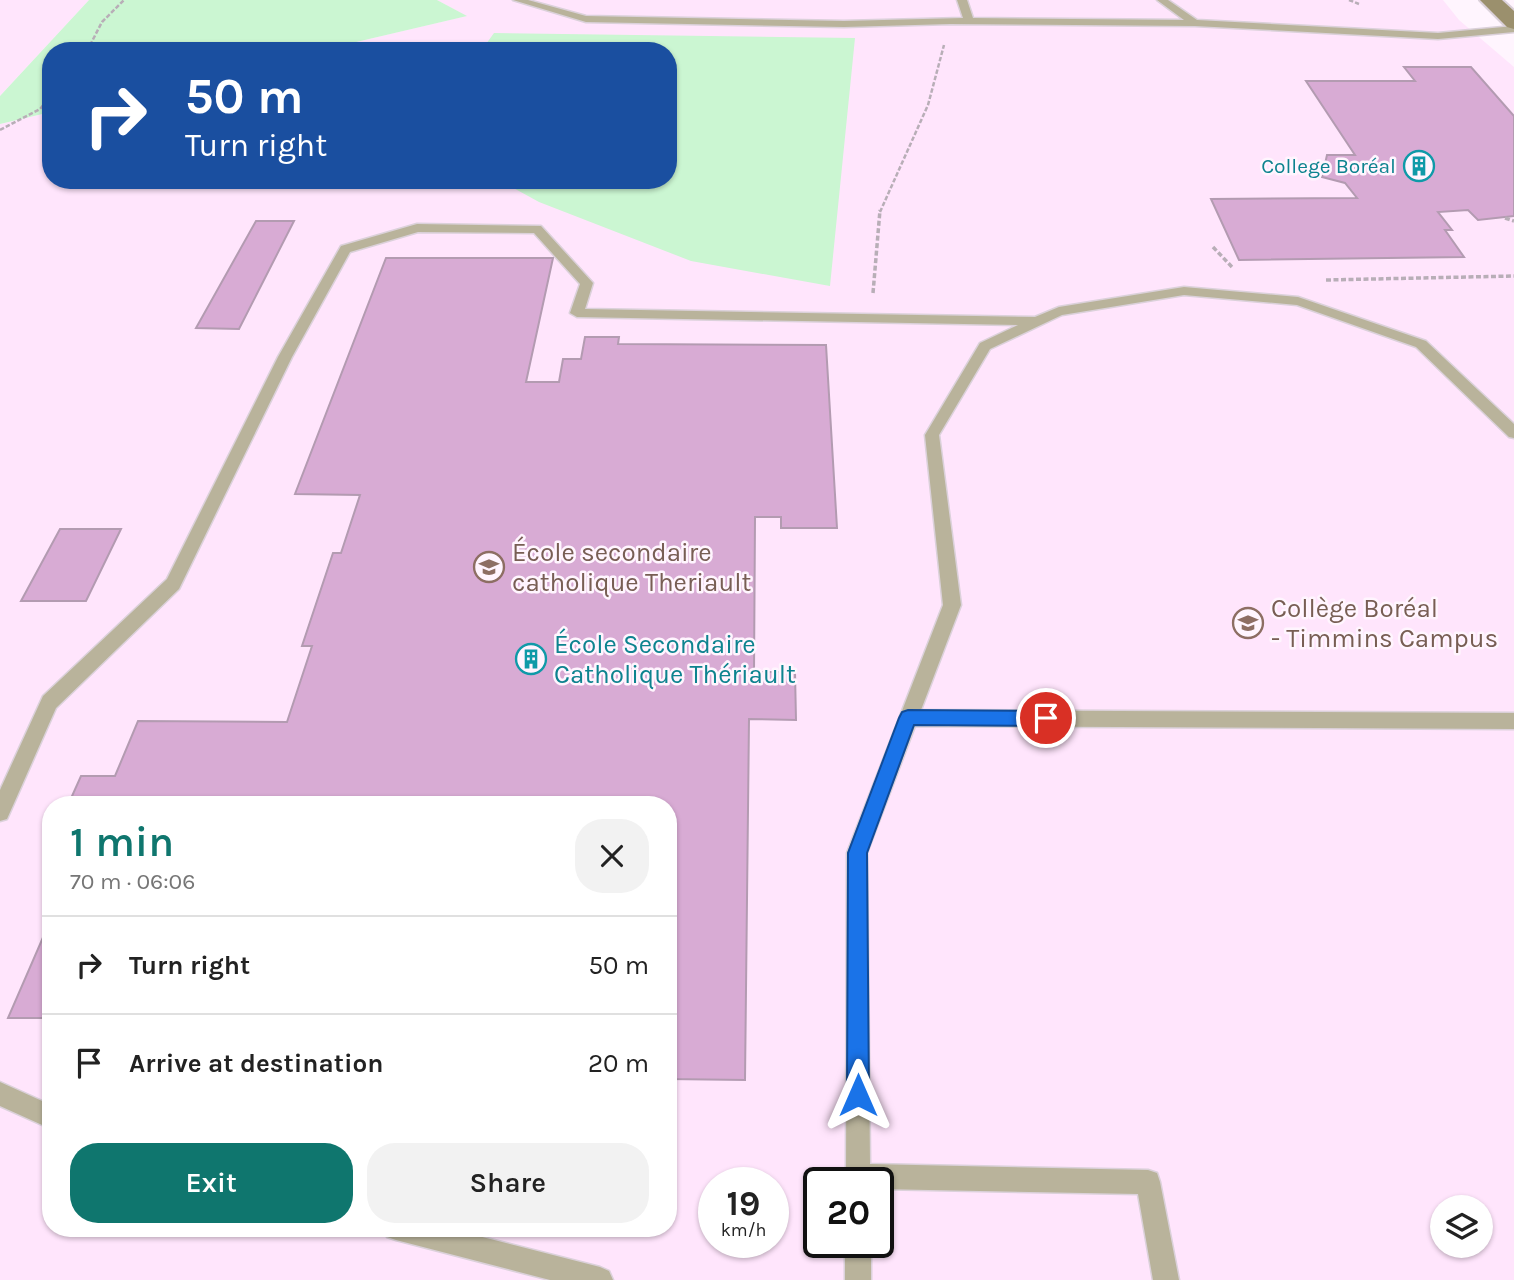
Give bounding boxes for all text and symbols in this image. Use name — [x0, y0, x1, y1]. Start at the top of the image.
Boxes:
text: 50 m — [185, 68, 303, 125]
icon: right — [70, 70, 161, 161]
text: Turn right — [185, 127, 327, 164]
building icon: College Boréal — [1402, 149, 1436, 183]
place label: College Boréal — [1261, 154, 1396, 178]
place label: École secondaire catholique Theriault — [512, 536, 751, 598]
school or university icon: École secondaire catholique Theriault — [472, 550, 506, 584]
place label: Collège Boréal - Timmins Campus — [1271, 593, 1498, 654]
school or university icon: Collège Boréal - Timmins Campus — [1231, 606, 1265, 640]
place label: École Secondaire Catholique Thériault — [554, 628, 796, 690]
building icon: École Secondaire Catholique Thériault — [514, 642, 548, 676]
pin — [1016, 688, 1076, 748]
icon: arrive — [1027, 699, 1065, 737]
text: 1 min — [70, 817, 174, 867]
button: close — [575, 819, 649, 893]
text: 70 m · 06:06 — [70, 868, 195, 895]
icon: right — [70, 946, 108, 984]
text: Turn right — [129, 950, 250, 981]
text: 50 m — [588, 950, 649, 981]
icon: arrive — [70, 1044, 108, 1082]
text: Arrive at destination — [129, 1048, 383, 1079]
text: 20 m — [588, 1048, 649, 1079]
position arrow — [821, 1058, 895, 1132]
button: Exit — [70, 1143, 353, 1223]
button: Share — [367, 1143, 649, 1223]
speed limit sign: 20 — [803, 1167, 894, 1258]
text: 19 — [727, 1183, 760, 1224]
map controls — [1430, 1195, 1493, 1258]
button: layers — [1430, 1195, 1493, 1258]
text: km/h — [721, 1219, 766, 1241]

